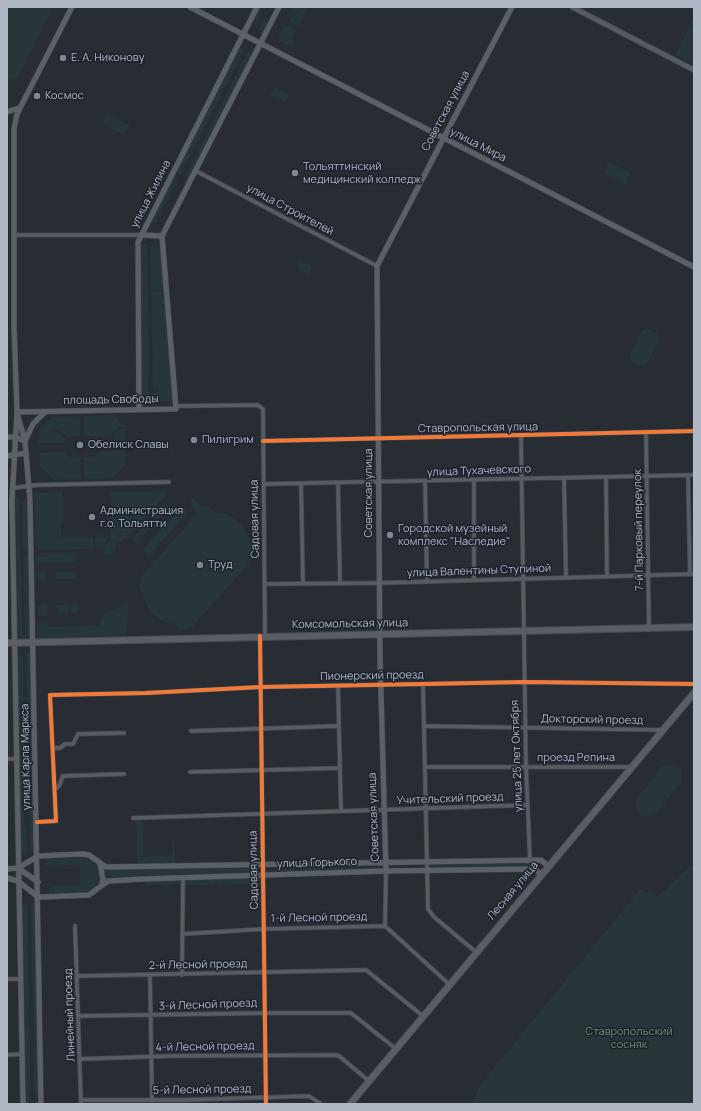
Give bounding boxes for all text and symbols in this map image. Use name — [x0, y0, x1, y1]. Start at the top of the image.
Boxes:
place label: Е. А. Никонову — [71, 51, 145, 65]
marker: Е. А. Никонову — [58, 53, 68, 63]
street label: Советская улица — [419, 69, 473, 153]
place label: Космос — [45, 89, 84, 103]
marker: Космос — [32, 91, 42, 101]
street label: улица Мира — [448, 125, 508, 165]
street label: улица Жилина — [128, 158, 174, 230]
place label: Тольяттинский медицинский колледж — [303, 160, 421, 186]
marker: Тольяттинский медицинский колледж — [290, 168, 300, 178]
street label: улица Строителей — [244, 181, 336, 239]
street label: площадь Свободы — [63, 393, 159, 407]
street label: Ставропольская улица — [418, 420, 538, 436]
place label: Пилигрим — [202, 433, 254, 447]
marker: Пилигрим — [189, 435, 199, 445]
place label: Обелиск Славы — [88, 438, 169, 452]
marker: Обелиск Славы — [75, 440, 85, 450]
street label: Советская улица — [362, 448, 376, 538]
street label: улица Тухачевского — [427, 463, 531, 479]
street label: 7-й Парковый переулок — [631, 469, 647, 591]
street label: Садовая улица — [248, 480, 262, 558]
place label: Администрация г.о. Тольятти — [100, 504, 183, 530]
marker: Администрация г.о. Тольятти — [87, 512, 97, 522]
place label: Городской музейный комплекс "Наследие" — [398, 522, 510, 548]
marker: Городской музейный комплекс "Наследие" — [385, 530, 395, 540]
place label: Труд — [208, 558, 232, 572]
marker: Труд — [195, 560, 205, 570]
street label: улица Валентины Ступиной — [407, 562, 551, 580]
street label: Комсомольская улица — [292, 616, 408, 632]
street label: Пионерский проезд — [320, 668, 424, 684]
street label: улица 25 лет Октября — [508, 700, 526, 812]
street label: улица Карла Маркса — [18, 704, 34, 810]
street label: Докторский проезд — [541, 713, 643, 727]
street label: проезд Репина — [537, 751, 615, 765]
street label: Советская улица — [366, 772, 382, 862]
street label: Учительский проезд — [396, 791, 504, 807]
street label: Садовая улица — [247, 831, 261, 909]
street label: улица Горького — [277, 855, 357, 871]
street label: Лесная улица — [485, 859, 541, 923]
street label: 1-й Лесной проезд — [271, 911, 367, 925]
street label: 2-й Лесной проезд — [149, 958, 247, 972]
street label: Линейный проезд — [62, 968, 78, 1062]
street label: 3-й Лесной проезд — [159, 997, 257, 1013]
park label: Ставропольский сосняк — [585, 1025, 673, 1051]
street label: 4-й Лесной проезд — [155, 1040, 255, 1054]
street label: 5-й Лесной проезд — [153, 1083, 251, 1097]

